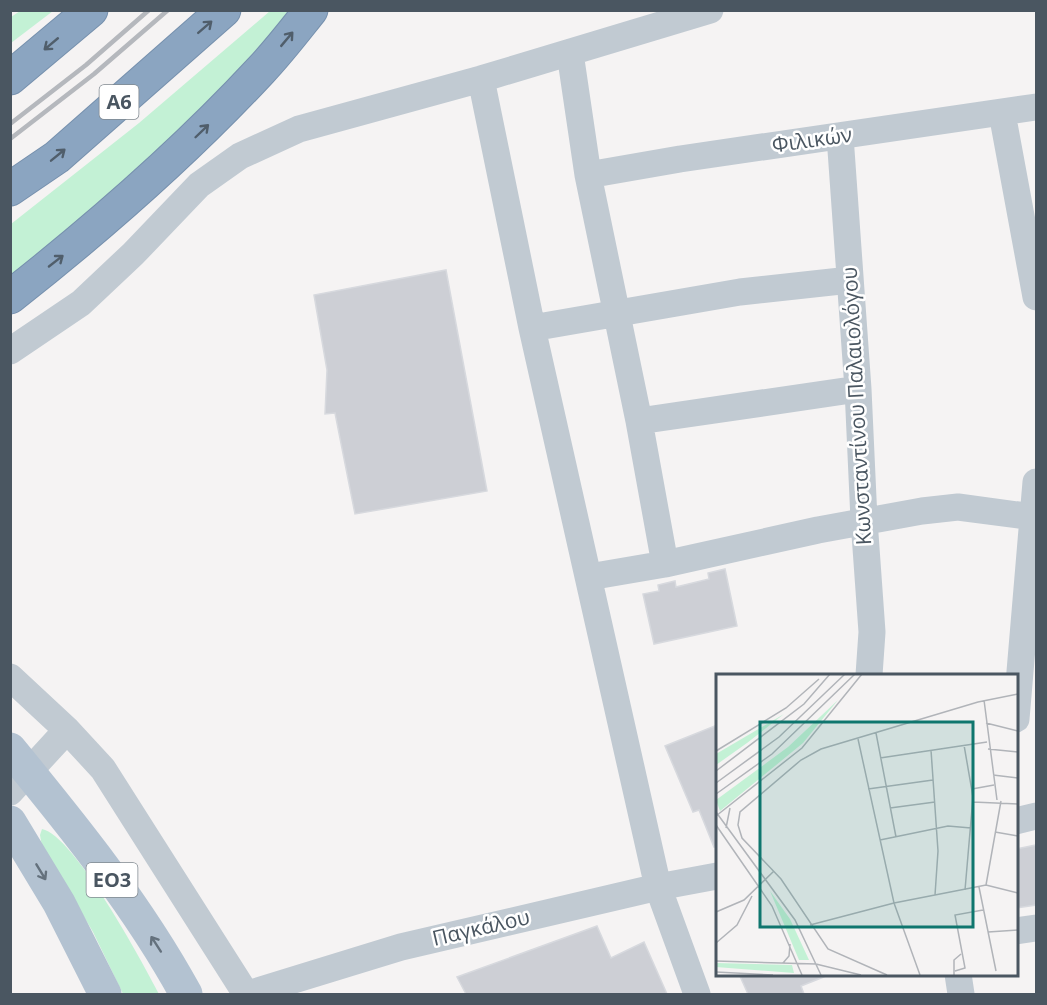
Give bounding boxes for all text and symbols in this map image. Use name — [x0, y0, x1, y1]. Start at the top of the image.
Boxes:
one-way arrow — [197, 20, 212, 34]
one-way arrow — [280, 32, 293, 48]
one-way arrow — [44, 37, 59, 51]
road number: Α6 — [100, 85, 138, 119]
street label: Φιλικών — [770, 120, 854, 159]
one-way arrow — [194, 124, 209, 138]
one-way arrow — [50, 148, 65, 162]
one-way arrow — [48, 254, 64, 267]
street label: Κωνσταντίνου Παλαιολόγου — [835, 266, 877, 546]
inset map — [716, 674, 1017, 975]
one-way arrow — [35, 863, 47, 880]
road number: ΕΟ3 — [86, 863, 138, 897]
street label: Παγκάλου — [429, 902, 532, 952]
one-way arrow — [150, 937, 162, 953]

